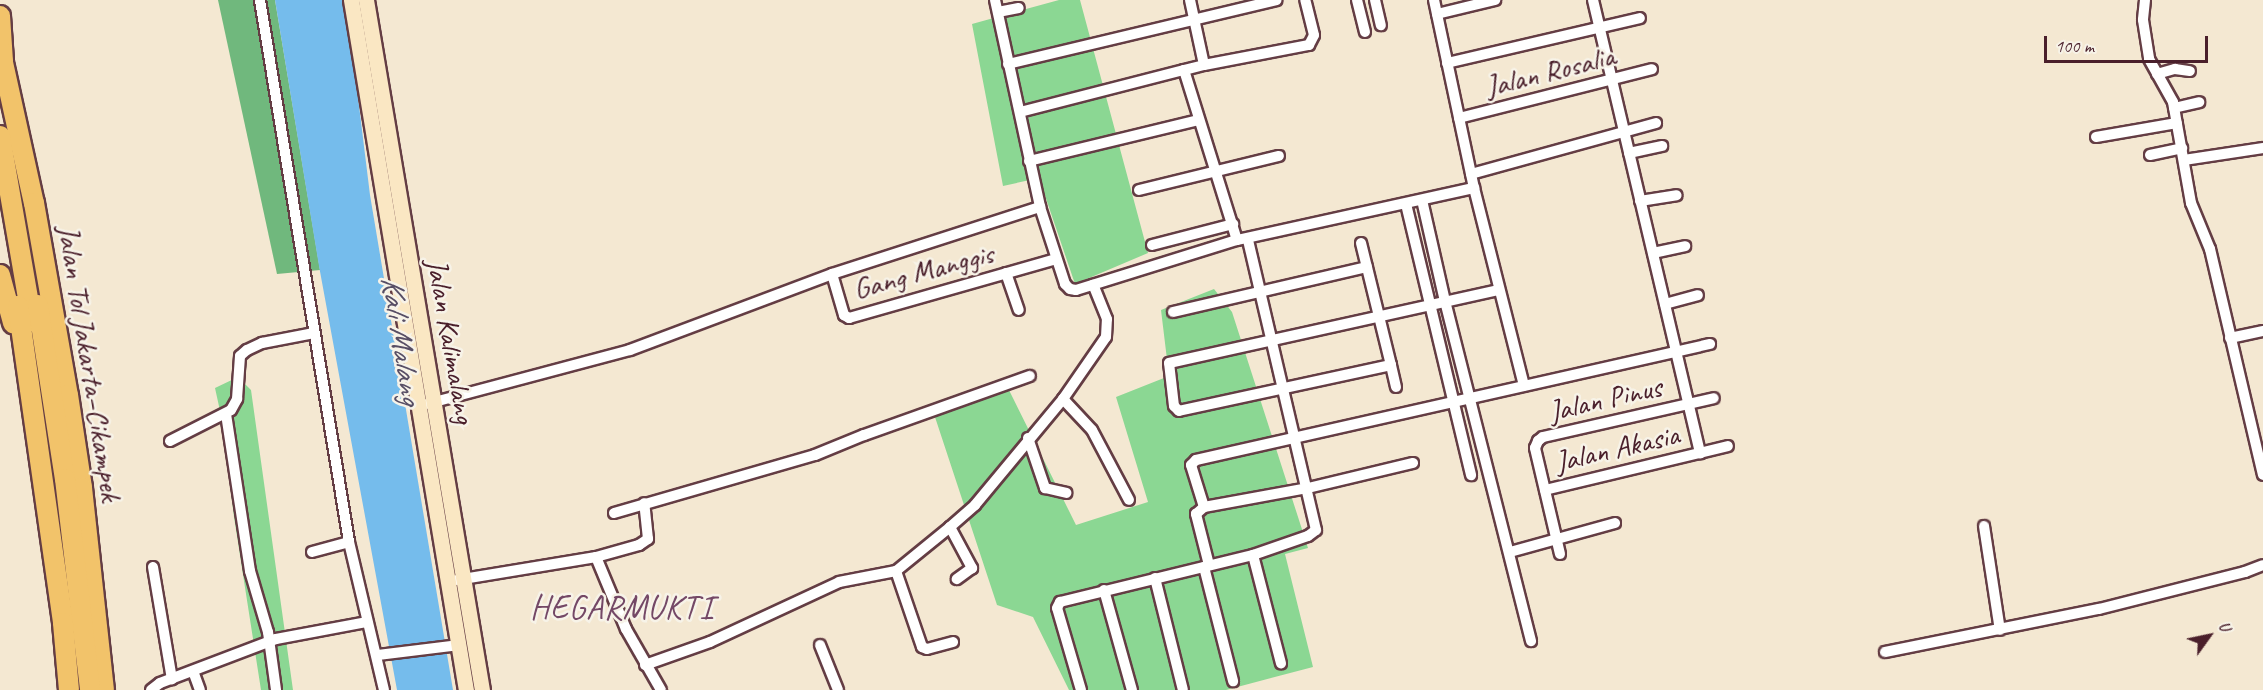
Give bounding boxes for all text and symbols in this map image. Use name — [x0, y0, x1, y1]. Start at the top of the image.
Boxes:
scale bar — [2047, 24, 2210, 62]
text: 100 m — [2055, 35, 2094, 57]
street label: Jalan Rosalia — [1481, 38, 1619, 104]
street label: Jalan Tol Jakarta–Cikampek — [50, 223, 130, 503]
street label: Gang Manggis — [849, 235, 997, 307]
street label: Jalan Kalimalang — [418, 254, 484, 428]
water label: Kali Malang — [372, 273, 430, 407]
street label: Jalan Pinus — [1545, 369, 1665, 429]
street label: Jalan Akasia — [1551, 416, 1683, 480]
district label: HEGARMUKTI — [530, 588, 714, 628]
north arrow — [2179, 606, 2239, 666]
text: U — [2214, 618, 2235, 635]

